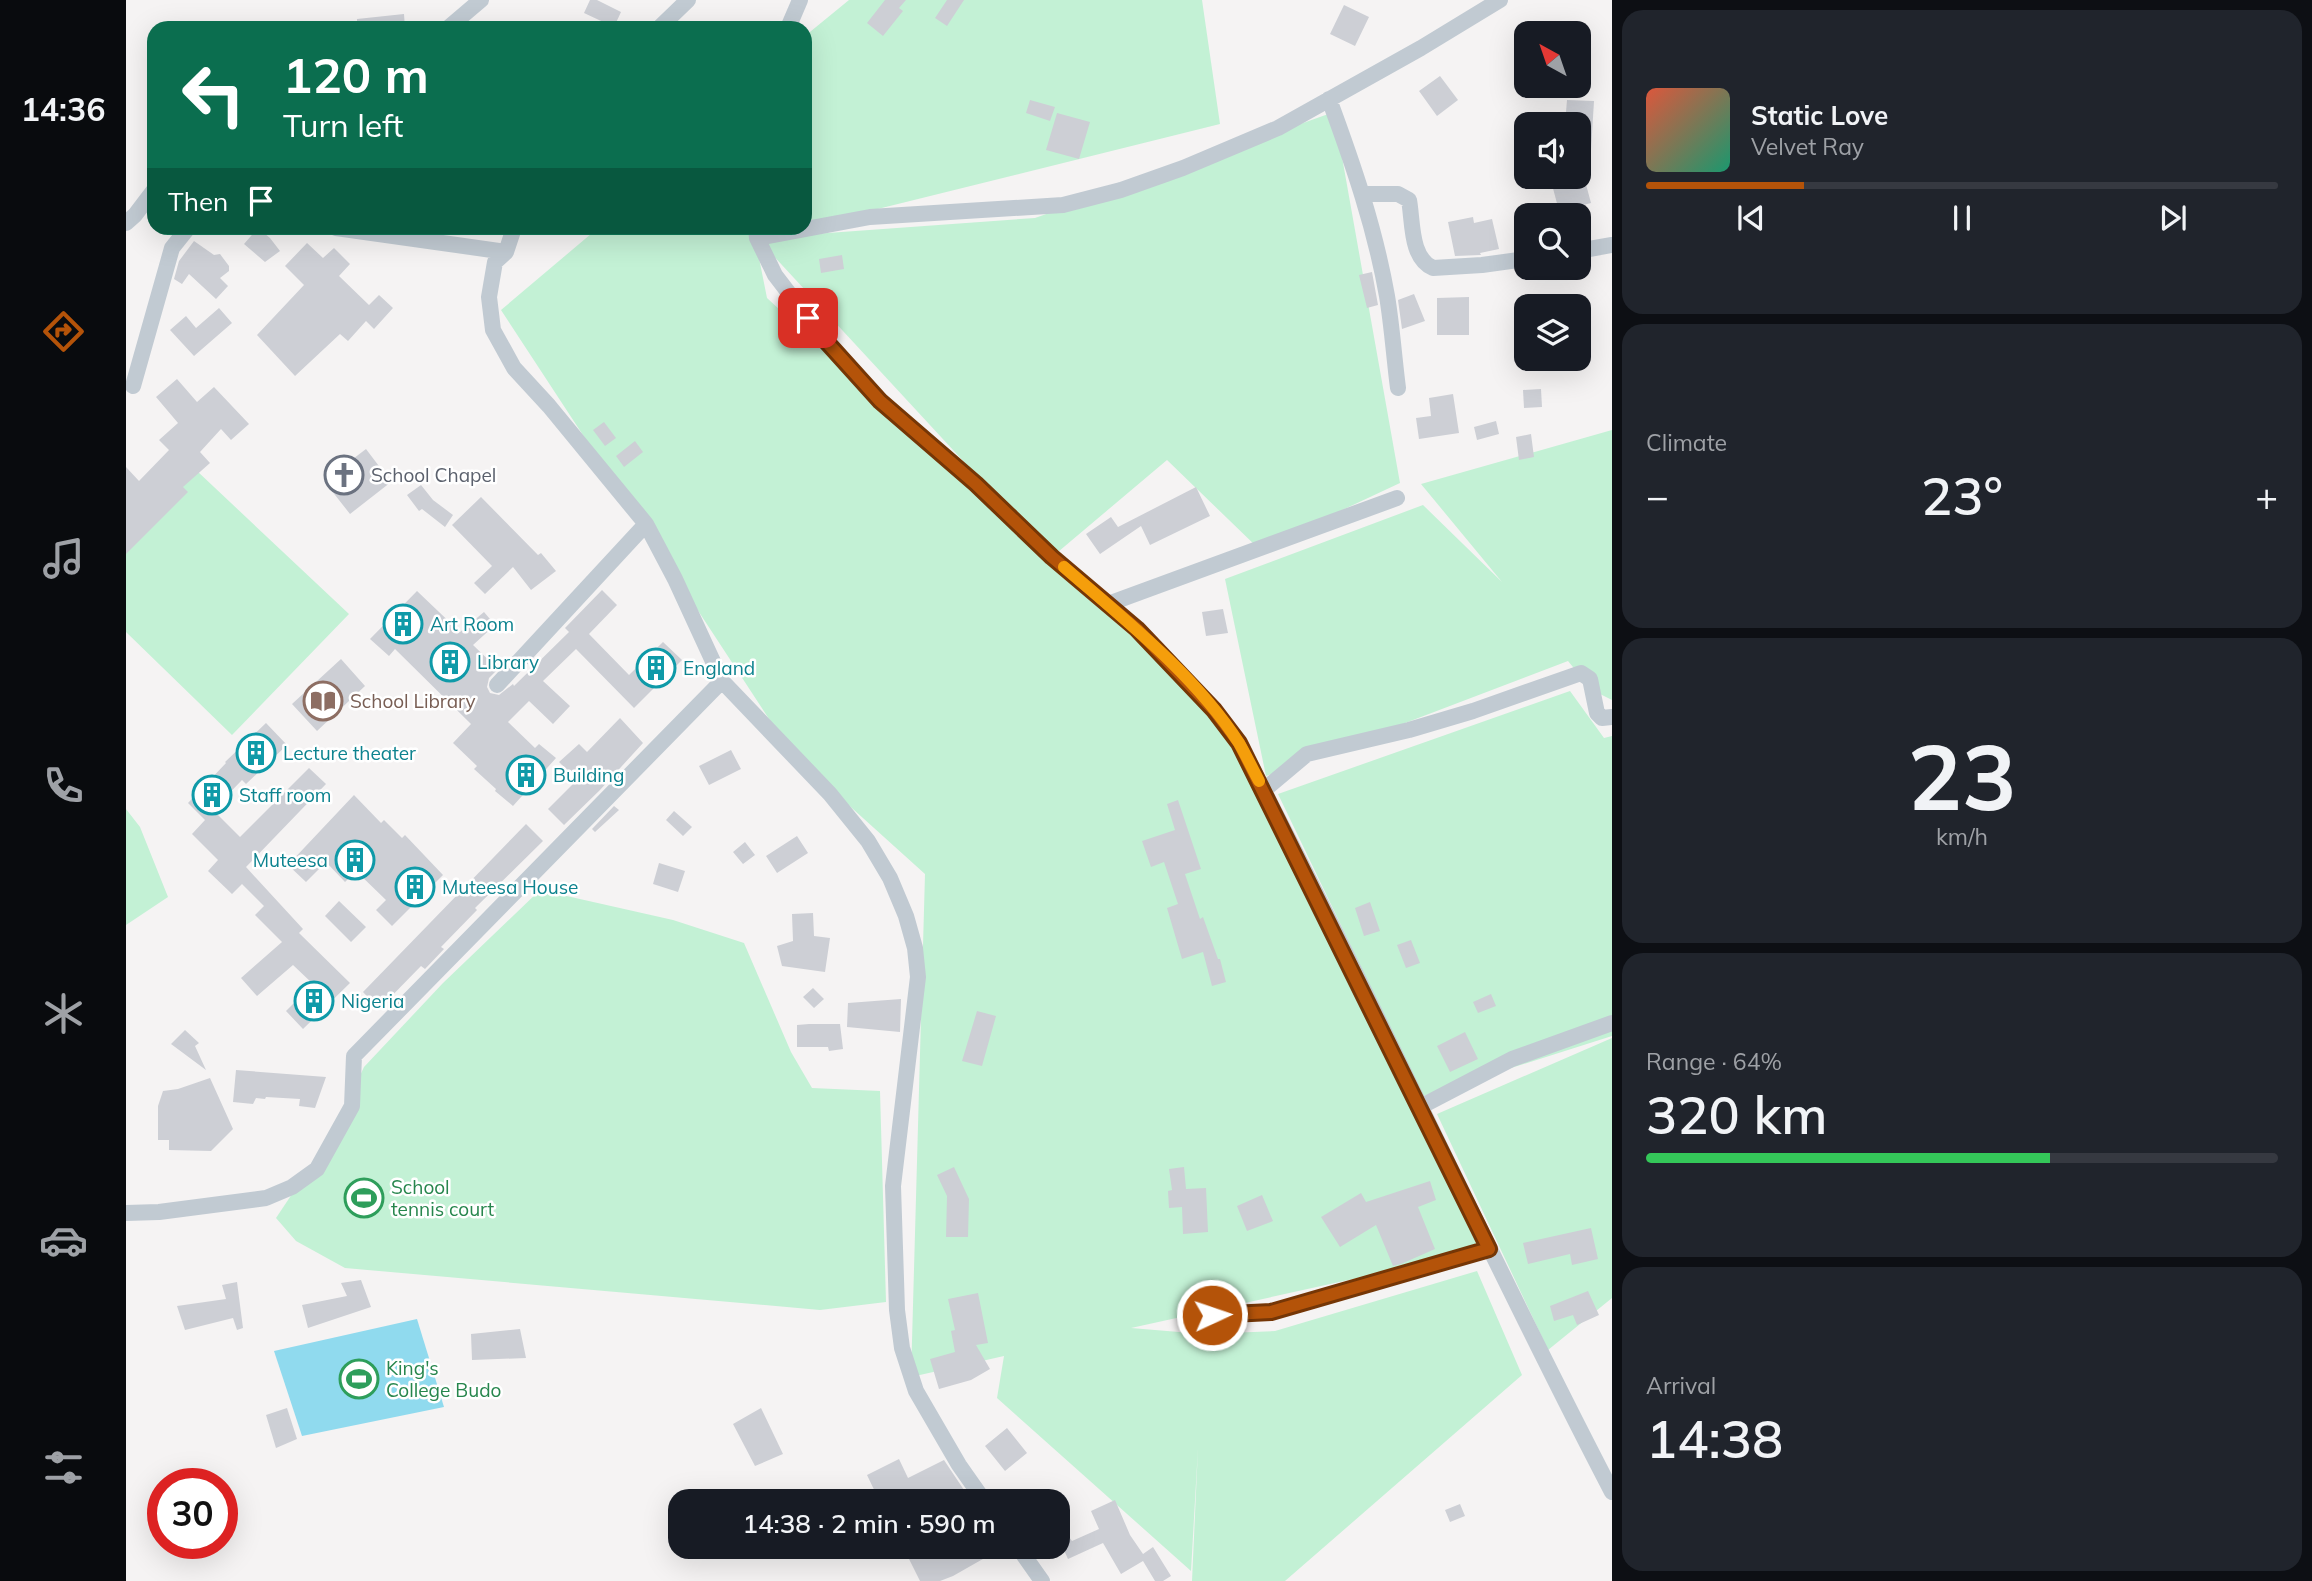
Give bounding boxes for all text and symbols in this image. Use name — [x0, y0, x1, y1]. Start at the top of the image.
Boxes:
north arrow — [1514, 21, 1591, 98]
map controls — [1514, 21, 1591, 371]
text: 120 m — [283, 44, 429, 105]
icon: left — [168, 49, 259, 140]
text: 14:36 — [21, 89, 105, 129]
text: Static Love — [1751, 99, 1888, 132]
text: Turn left — [283, 105, 403, 145]
button: sound — [1514, 112, 1591, 189]
text: Velvet Ray — [1751, 132, 1864, 161]
icon: arrive — [242, 182, 280, 220]
text: Then — [168, 185, 228, 218]
icon: previous — [1732, 199, 1770, 237]
icon: pause — [1943, 199, 1981, 237]
icon: next — [2154, 199, 2192, 237]
button: search — [1514, 203, 1591, 280]
pin — [778, 288, 838, 348]
button: layers — [1514, 294, 1591, 371]
icon: arrive — [789, 299, 827, 337]
icon: directions — [39, 307, 88, 356]
text: Climate — [1646, 428, 1727, 457]
church icon: School Chapel — [323, 454, 365, 496]
place label: School Chapel — [371, 463, 496, 487]
text: 23° — [1921, 463, 2003, 528]
text: − — [1646, 472, 1669, 520]
text: + — [2255, 472, 2278, 520]
icon: music — [39, 534, 88, 583]
building icon: Art Room — [382, 603, 424, 645]
place label: Art Room — [430, 612, 514, 636]
building icon: Library — [429, 641, 471, 683]
building icon: England — [635, 647, 677, 689]
place label: Library — [477, 650, 539, 674]
place label: England — [683, 656, 755, 680]
library icon: School Library — [302, 680, 344, 722]
place label: School Library — [350, 689, 476, 713]
text: 23 — [1907, 719, 2017, 833]
building icon: Lecture theater — [235, 732, 277, 774]
place label: Lecture theater — [283, 741, 416, 765]
building icon: Building — [505, 754, 547, 796]
icon: phone — [39, 761, 88, 810]
place label: Building — [553, 763, 624, 787]
building icon: Staff room — [191, 774, 233, 816]
place label: Staff room — [239, 783, 332, 807]
text: km/h — [1936, 822, 1988, 851]
building icon: Muteesa — [334, 839, 376, 881]
place label: Muteesa — [253, 848, 328, 872]
building icon: Muteesa House — [394, 866, 436, 908]
place label: Muteesa House — [442, 875, 578, 899]
building icon: Nigeria — [293, 980, 335, 1022]
icon: climate — [39, 989, 88, 1038]
place label: Nigeria — [341, 989, 404, 1013]
text: Range · 64% — [1646, 1047, 1782, 1076]
text: 320 km — [1646, 1082, 1827, 1147]
place label: School tennis court — [391, 1175, 494, 1221]
sports icon: School tennis court — [343, 1177, 385, 1219]
icon: car — [39, 1216, 88, 1265]
position arrow — [1175, 1278, 1249, 1352]
place label: King's College Budo — [386, 1356, 501, 1402]
sports icon: King's College Budo — [338, 1358, 380, 1400]
text: Arrival — [1646, 1371, 1716, 1400]
text: 14:38 — [1646, 1406, 1783, 1471]
icon: filters — [39, 1443, 88, 1492]
speed limit sign: 30 — [147, 1468, 238, 1559]
text: 14:38 · 2 min · 590 m — [742, 1507, 996, 1540]

